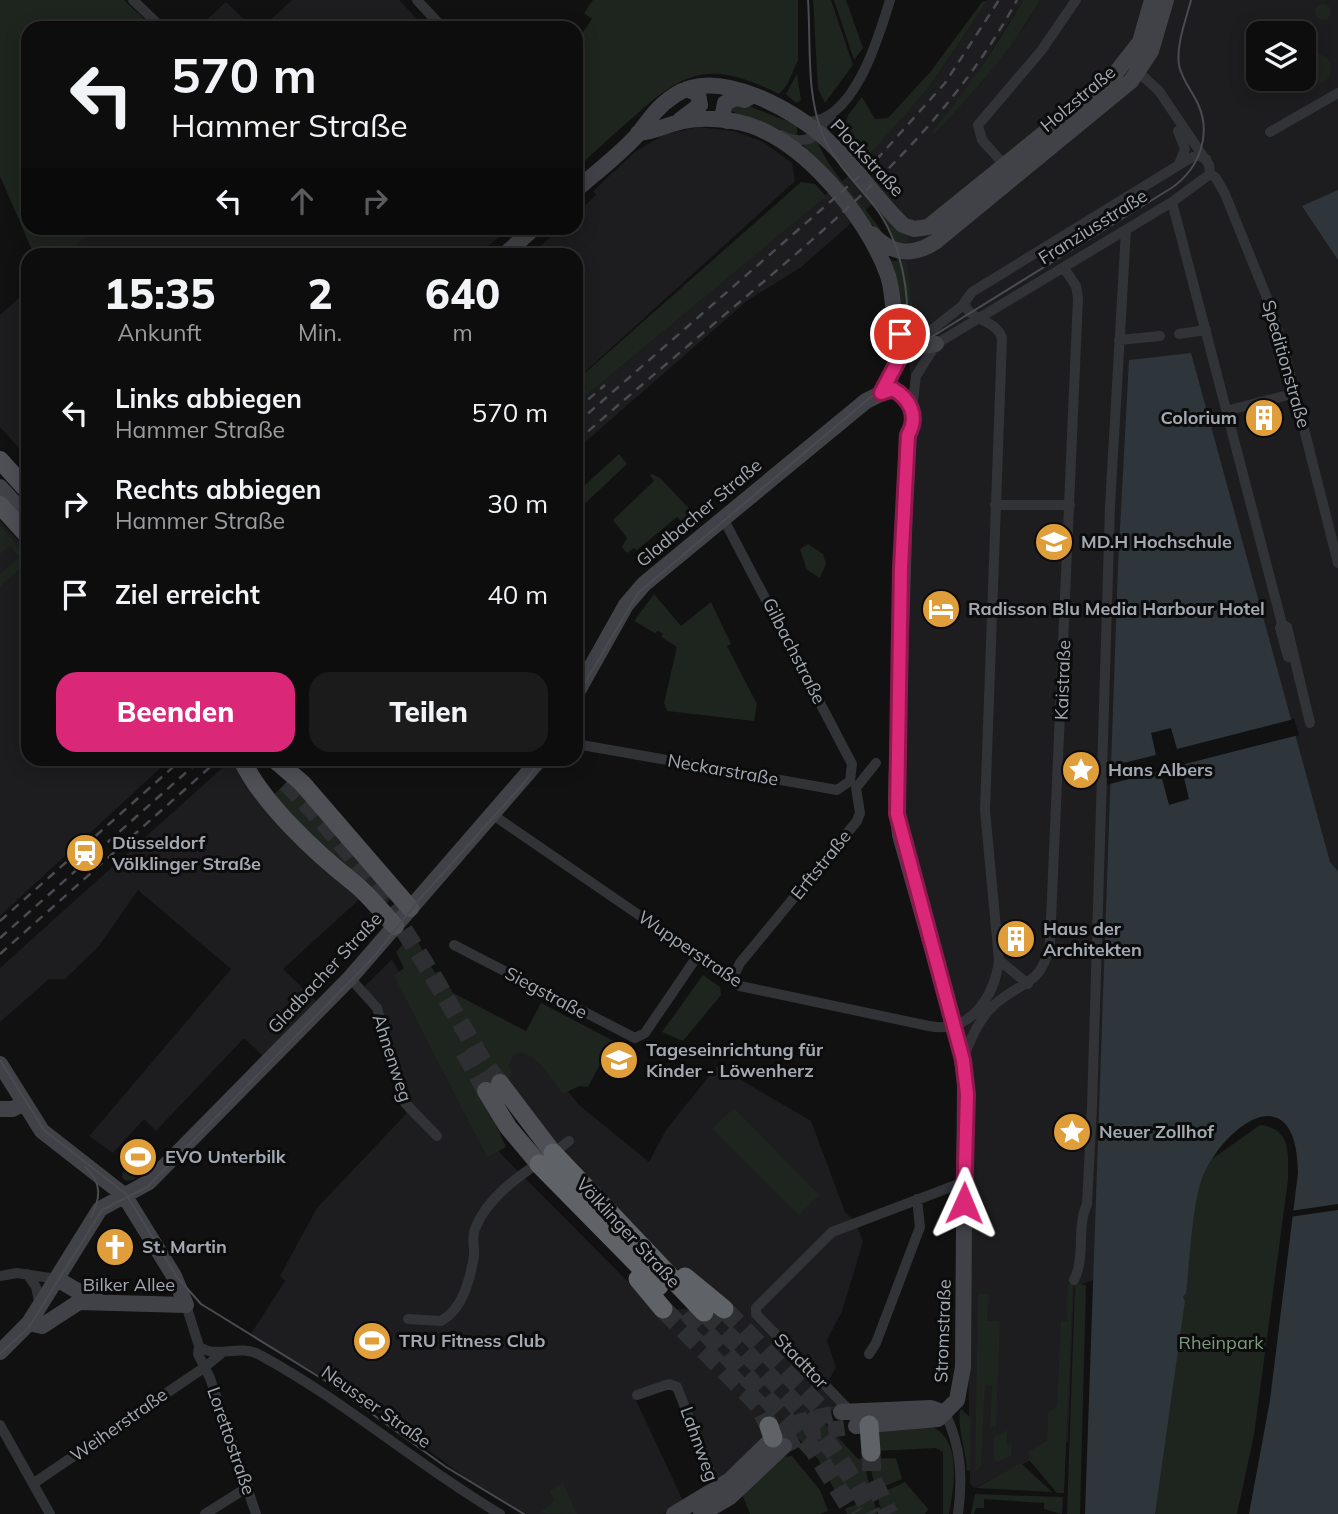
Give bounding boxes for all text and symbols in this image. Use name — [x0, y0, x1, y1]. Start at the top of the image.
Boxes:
map controls — [1246, 21, 1316, 91]
button: layers — [1246, 21, 1316, 91]
text: 570 m — [171, 44, 317, 105]
icon: left — [56, 49, 147, 140]
street label: Holzstraße — [1035, 61, 1120, 137]
text: Hammer Straße — [171, 105, 408, 145]
street label: Plockstraße — [826, 114, 909, 201]
icon: left — [210, 182, 248, 220]
icon: ahead — [283, 182, 321, 220]
icon: right — [356, 182, 394, 220]
street label: Franziusstraße — [1034, 184, 1152, 269]
text: 15:35 — [104, 267, 215, 320]
text: 2 — [307, 267, 333, 320]
text: 640 — [425, 267, 500, 320]
street label: Speditionstraße — [1257, 297, 1316, 430]
pin — [870, 304, 930, 364]
icon: arrive — [881, 315, 919, 353]
text: Ankunft — [117, 318, 202, 347]
text: Min. — [298, 318, 342, 347]
text: m — [452, 318, 473, 347]
text: Links abbiegen — [115, 382, 302, 415]
icon: left — [56, 394, 94, 432]
text: 570 m — [472, 396, 548, 429]
building icon: Colorium — [1243, 397, 1285, 439]
place label: Colorium — [1161, 406, 1237, 429]
text: Hammer Straße — [115, 415, 285, 444]
street label: Gladbacher Straße — [631, 453, 766, 572]
text: Rechts abbiegen — [115, 473, 321, 506]
icon: right — [56, 485, 94, 523]
text: 30 m — [487, 487, 548, 520]
text: Hammer Straße — [115, 506, 285, 535]
school or university icon: MD.H Hochschule — [1033, 521, 1075, 563]
place label: MD.H Hochschule — [1081, 530, 1232, 553]
icon: arrive — [56, 576, 94, 614]
text: Ziel erreicht — [115, 578, 260, 611]
text: 40 m — [487, 578, 548, 611]
hotel icon: Radisson Blu Media Harbour Hotel — [920, 588, 962, 630]
street label: Gilbachstraße — [758, 594, 831, 708]
place label: Radisson Blu Media Harbour Hotel — [968, 597, 1265, 620]
street label: Kaistraße — [1050, 640, 1075, 720]
button: Beenden — [56, 672, 295, 752]
button: Teilen — [309, 672, 548, 752]
street label: Neckarstraße — [666, 748, 780, 791]
place icon: Hans Albers — [1060, 749, 1102, 791]
place label: Hans Albers — [1108, 758, 1213, 781]
street label: Erftstraße — [786, 825, 856, 904]
place label: Düsseldorf Völklinger Straße — [111, 831, 261, 875]
station icon: Düsseldorf Völklinger Straße — [64, 832, 106, 874]
street label: Wupperstraße — [634, 905, 747, 992]
street label: Gladbacher Straße — [263, 907, 387, 1038]
place label: Haus der Architekten — [1043, 917, 1142, 961]
building icon: Haus der Architekten — [995, 918, 1037, 960]
street label: Siegstraße — [501, 961, 591, 1024]
street label: Ahnenweg — [368, 1011, 417, 1105]
place label: Tageseinrichtung für Kinder - Löwenherz — [646, 1038, 824, 1082]
school or university icon: Tageseinrichtung für Kinder - Löwenherz — [598, 1039, 640, 1081]
place icon: Neuer Zollhof — [1051, 1111, 1093, 1153]
place label: Neuer Zollhof — [1099, 1120, 1214, 1143]
sports icon: EVO Unterbilk — [117, 1136, 159, 1178]
place label: EVO Unterbilk — [165, 1145, 287, 1168]
position arrow — [927, 1166, 1001, 1240]
street label: Völklinger Straße — [571, 1173, 685, 1293]
church icon: St. Martin — [94, 1226, 136, 1268]
place label: St. Martin — [142, 1235, 227, 1258]
street label: Bilker Allee — [83, 1273, 175, 1296]
street label: Stromstraße — [929, 1279, 956, 1383]
sports icon: TRU Fitness Club — [351, 1320, 393, 1362]
street label: Stadttor — [769, 1328, 834, 1393]
place label: TRU Fitness Club — [399, 1329, 545, 1352]
park label: Rheinpark — [1178, 1331, 1264, 1354]
street label: Neusser Straße — [317, 1360, 435, 1453]
street label: Weiherstraße — [66, 1383, 172, 1467]
street label: Lorettostraße — [202, 1384, 261, 1498]
street label: Lahnweg — [675, 1403, 724, 1484]

